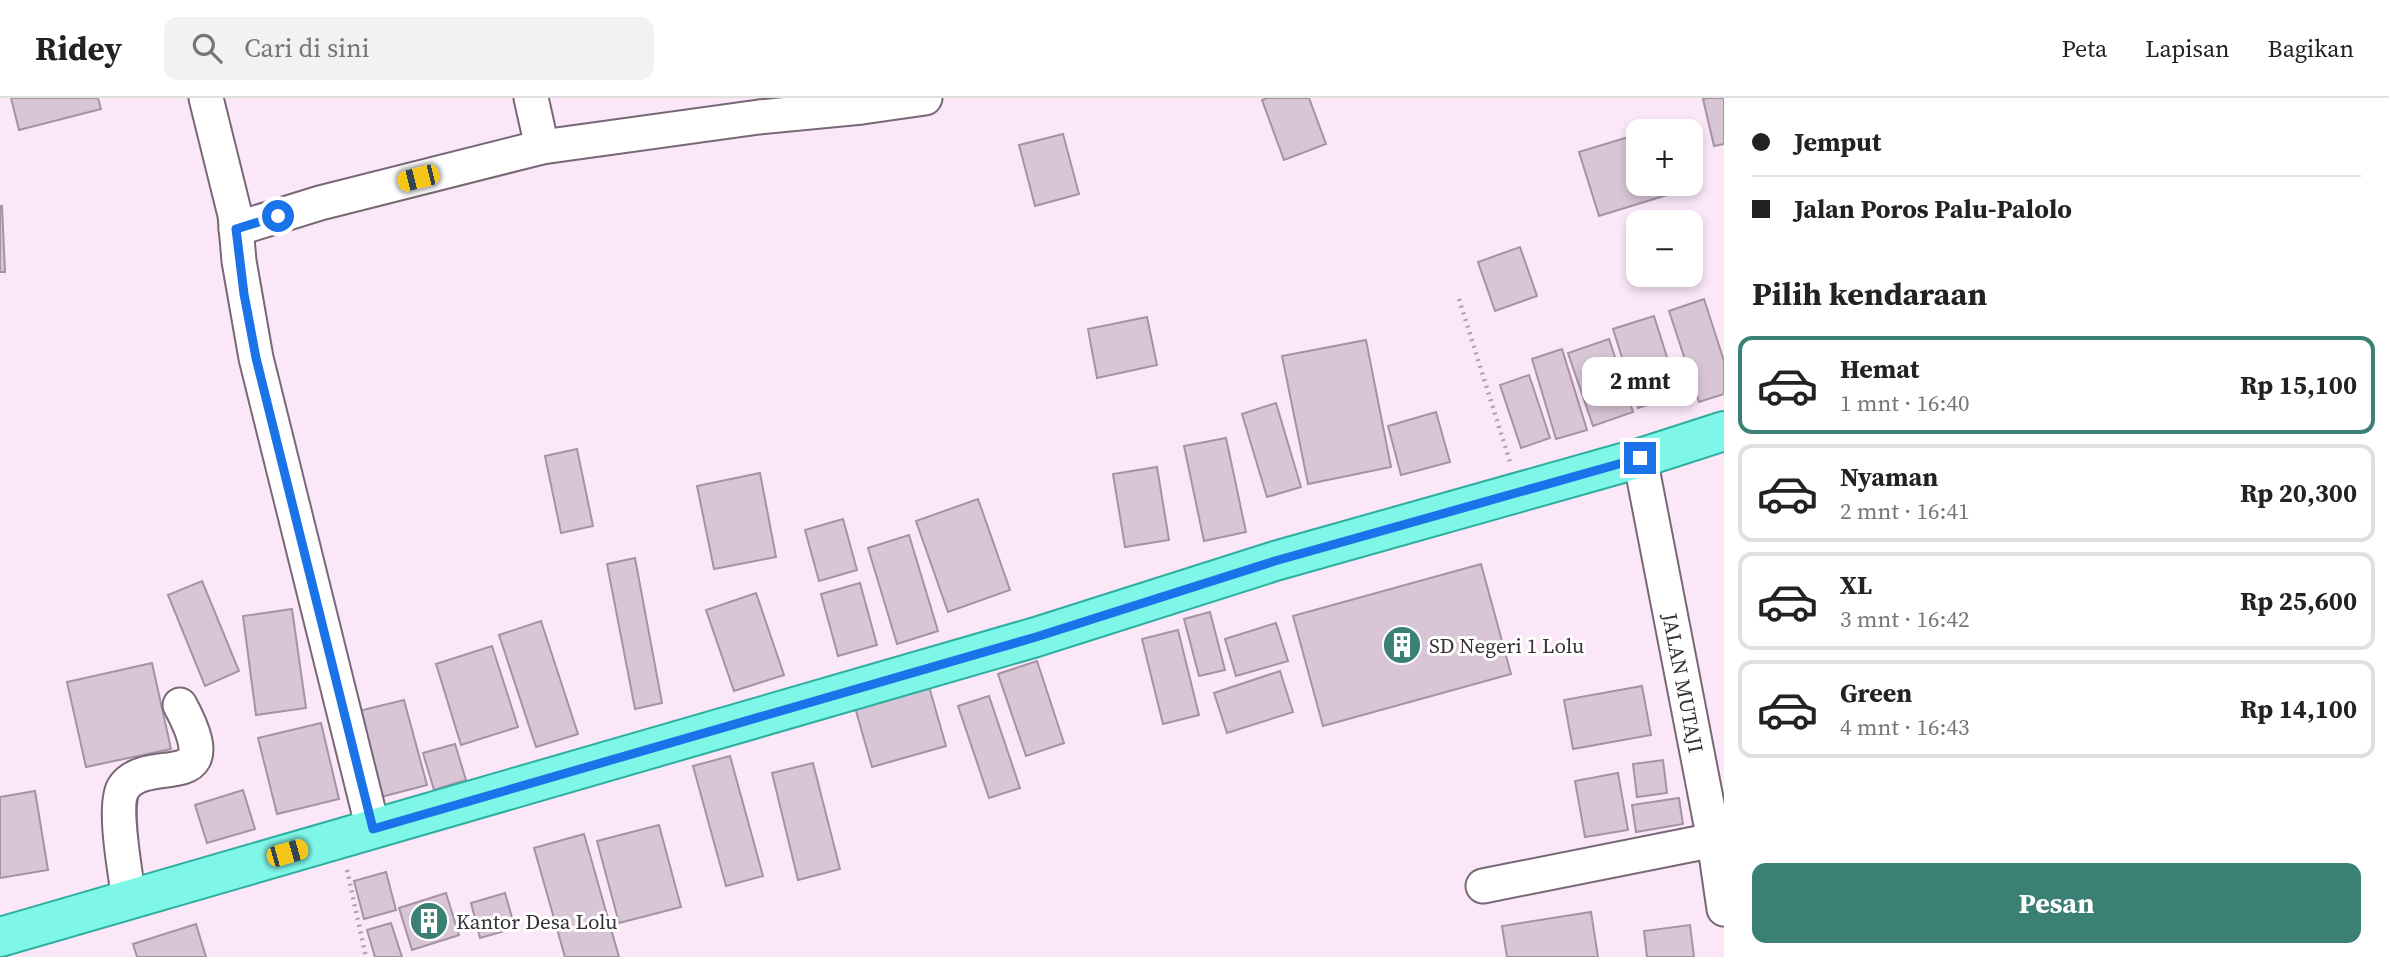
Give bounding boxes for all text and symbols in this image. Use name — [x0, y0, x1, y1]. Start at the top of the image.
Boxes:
search box — [164, 17, 654, 80]
text: Ridey — [35, 26, 122, 71]
icon: search — [188, 29, 226, 67]
text: Cari di sini — [244, 30, 370, 66]
text: Peta — [2061, 32, 2107, 65]
text: Lapisan — [2145, 32, 2230, 65]
text: Bagikan — [2268, 32, 2354, 65]
map controls — [1626, 119, 1703, 287]
button: + — [1626, 119, 1703, 196]
text: Jemput — [1794, 124, 1881, 160]
car — [396, 163, 441, 193]
text: Jalan Poros Palu-Palolo — [1794, 191, 2072, 227]
route start — [262, 200, 294, 232]
button: − — [1626, 210, 1703, 287]
text: Pilih kendaraan — [1752, 272, 1987, 316]
text: Hemat — [1840, 351, 1919, 387]
icon: car — [1756, 354, 1819, 417]
callout: 2 mnt — [1582, 356, 1698, 406]
text: 2 mnt — [1610, 365, 1670, 397]
text: Rp 15,100 — [2240, 367, 2357, 403]
text: 1 mnt · 16:40 — [1840, 387, 1969, 419]
route end — [1624, 442, 1656, 474]
text: Nyaman — [1840, 459, 1938, 495]
icon: car — [1756, 462, 1819, 525]
text: Rp 20,300 — [2240, 475, 2357, 511]
text: 2 mnt · 16:41 — [1840, 495, 1969, 527]
text: XL — [1840, 567, 1872, 603]
icon: car — [1756, 570, 1819, 633]
text: Rp 25,600 — [2240, 583, 2357, 619]
text: 3 mnt · 16:42 — [1840, 603, 1969, 635]
street label: JALAN MUTAJI — [1656, 609, 1711, 755]
building icon: SD Negeri 1 Lolu — [1381, 624, 1423, 666]
place label: SD Negeri 1 Lolu — [1429, 631, 1584, 660]
text: Green — [1840, 675, 1912, 711]
icon: car — [1756, 678, 1819, 741]
text: Rp 14,100 — [2240, 691, 2357, 727]
text: 4 mnt · 16:43 — [1840, 711, 1969, 743]
car — [264, 837, 311, 869]
button: Pesan — [1752, 863, 2361, 943]
building icon: Kantor Desa Lolu — [408, 900, 450, 942]
place label: Kantor Desa Lolu — [456, 907, 618, 936]

